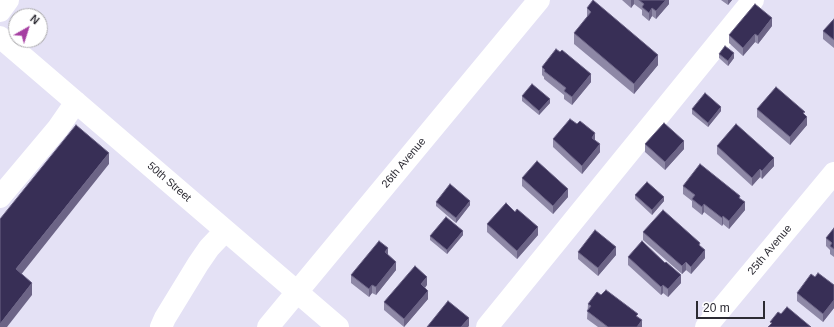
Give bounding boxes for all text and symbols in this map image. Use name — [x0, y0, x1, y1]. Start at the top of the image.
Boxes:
north arrow — [8, 8, 48, 48]
text: N — [28, 12, 42, 27]
street label: 26th Avenue — [379, 135, 429, 191]
street label: 50th Street — [144, 159, 194, 205]
street label: 25th Avenue — [745, 222, 795, 278]
scale bar — [698, 293, 767, 319]
text: 20 m — [703, 301, 730, 315]

